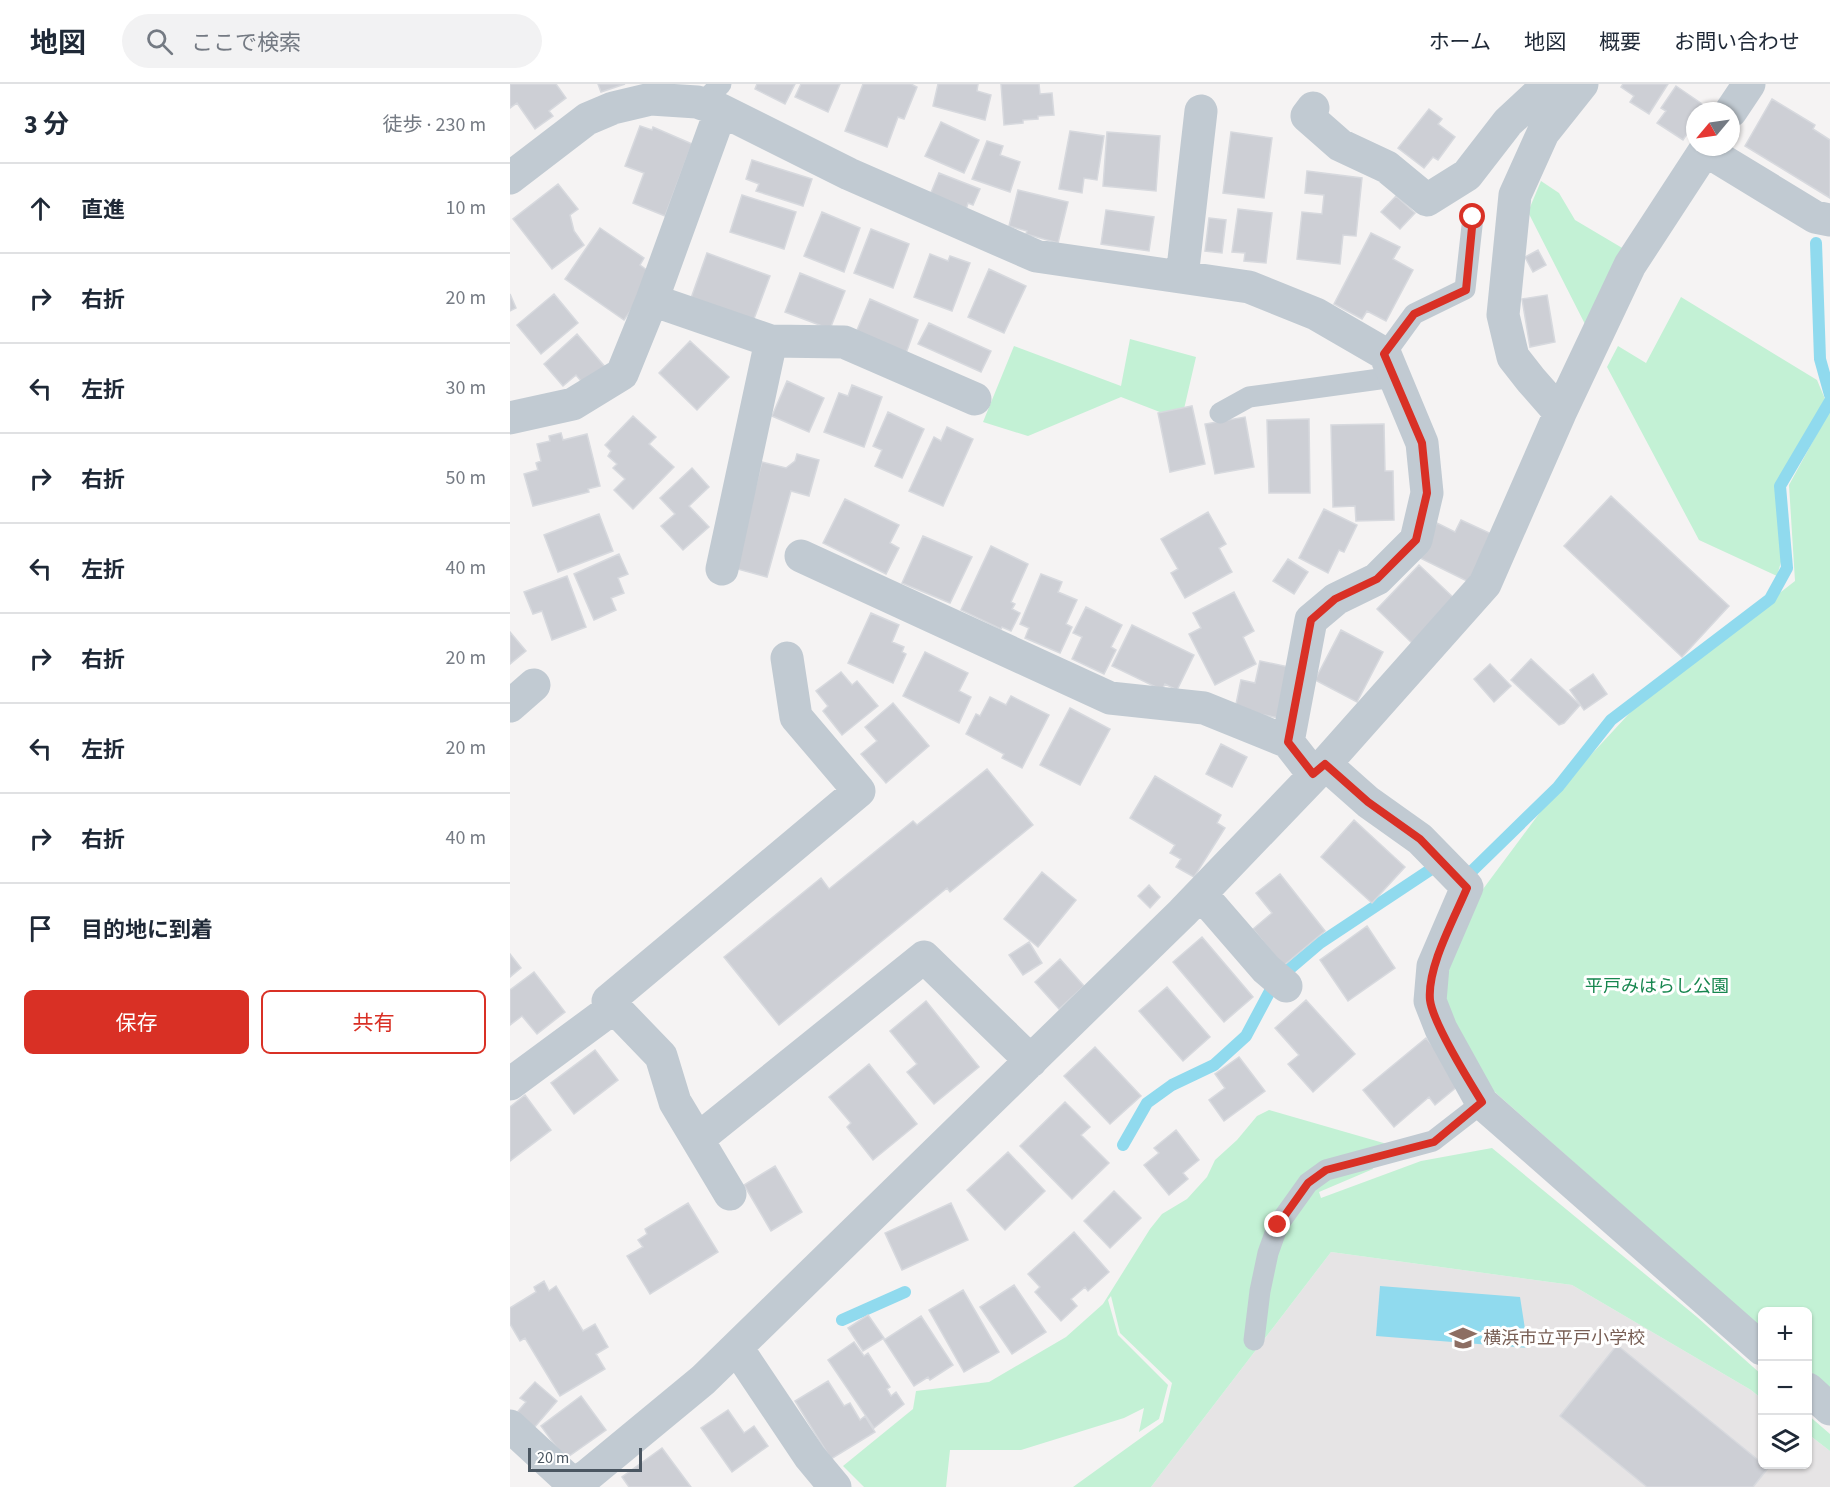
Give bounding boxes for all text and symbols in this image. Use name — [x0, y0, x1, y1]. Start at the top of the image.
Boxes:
search box — [122, 14, 542, 68]
text: 地図 — [30, 23, 86, 63]
icon: search — [143, 25, 176, 58]
text: ここで検索 — [191, 27, 301, 59]
text: ホーム — [1429, 27, 1491, 57]
text: 地図 — [1524, 27, 1566, 57]
text: 概要 — [1599, 27, 1641, 57]
text: お問い合わせ — [1674, 27, 1800, 57]
north arrow — [1686, 102, 1740, 156]
text: 3 分 — [24, 106, 69, 143]
text: 徒歩 · 230 m — [383, 111, 486, 139]
icon: ahead — [24, 192, 57, 225]
text: 直進 — [81, 194, 125, 226]
text: 10 m — [446, 194, 486, 222]
route start — [1459, 203, 1485, 229]
icon: right — [24, 282, 57, 315]
text: 右折 — [81, 284, 125, 316]
text: 20 m — [446, 284, 486, 312]
icon: left — [24, 372, 57, 405]
text: 左折 — [81, 374, 125, 406]
text: 30 m — [446, 374, 486, 402]
icon: right — [24, 462, 57, 495]
text: 右折 — [81, 464, 125, 496]
text: 50 m — [446, 464, 486, 492]
icon: left — [24, 552, 57, 585]
text: 左折 — [81, 554, 125, 586]
text: 40 m — [446, 554, 486, 582]
icon: right — [24, 642, 57, 675]
text: 右折 — [81, 644, 125, 676]
text: 20 m — [446, 644, 486, 672]
icon: left — [24, 732, 57, 765]
text: 左折 — [81, 734, 125, 766]
text: 20 m — [446, 734, 486, 762]
icon: right — [24, 822, 57, 855]
text: 右折 — [81, 824, 125, 856]
text: 40 m — [446, 824, 486, 852]
icon: arrive — [24, 912, 57, 945]
text: 目的地に到着 — [81, 914, 213, 946]
park label: 平戸みはらし公園 — [1585, 974, 1729, 999]
button: 保存 — [24, 990, 249, 1054]
button: 共有 — [261, 990, 486, 1054]
route end — [1264, 1211, 1290, 1237]
map controls — [1758, 1307, 1812, 1469]
button: + — [1758, 1307, 1812, 1361]
school or university icon: 横浜市立平戸小学校 — [1448, 1323, 1478, 1353]
place label: 横浜市立平戸小学校 — [1483, 1326, 1645, 1351]
button: − — [1758, 1361, 1812, 1415]
button: layers — [1758, 1415, 1812, 1469]
scale bar — [528, 1445, 642, 1472]
text: 20 m — [537, 1447, 569, 1469]

